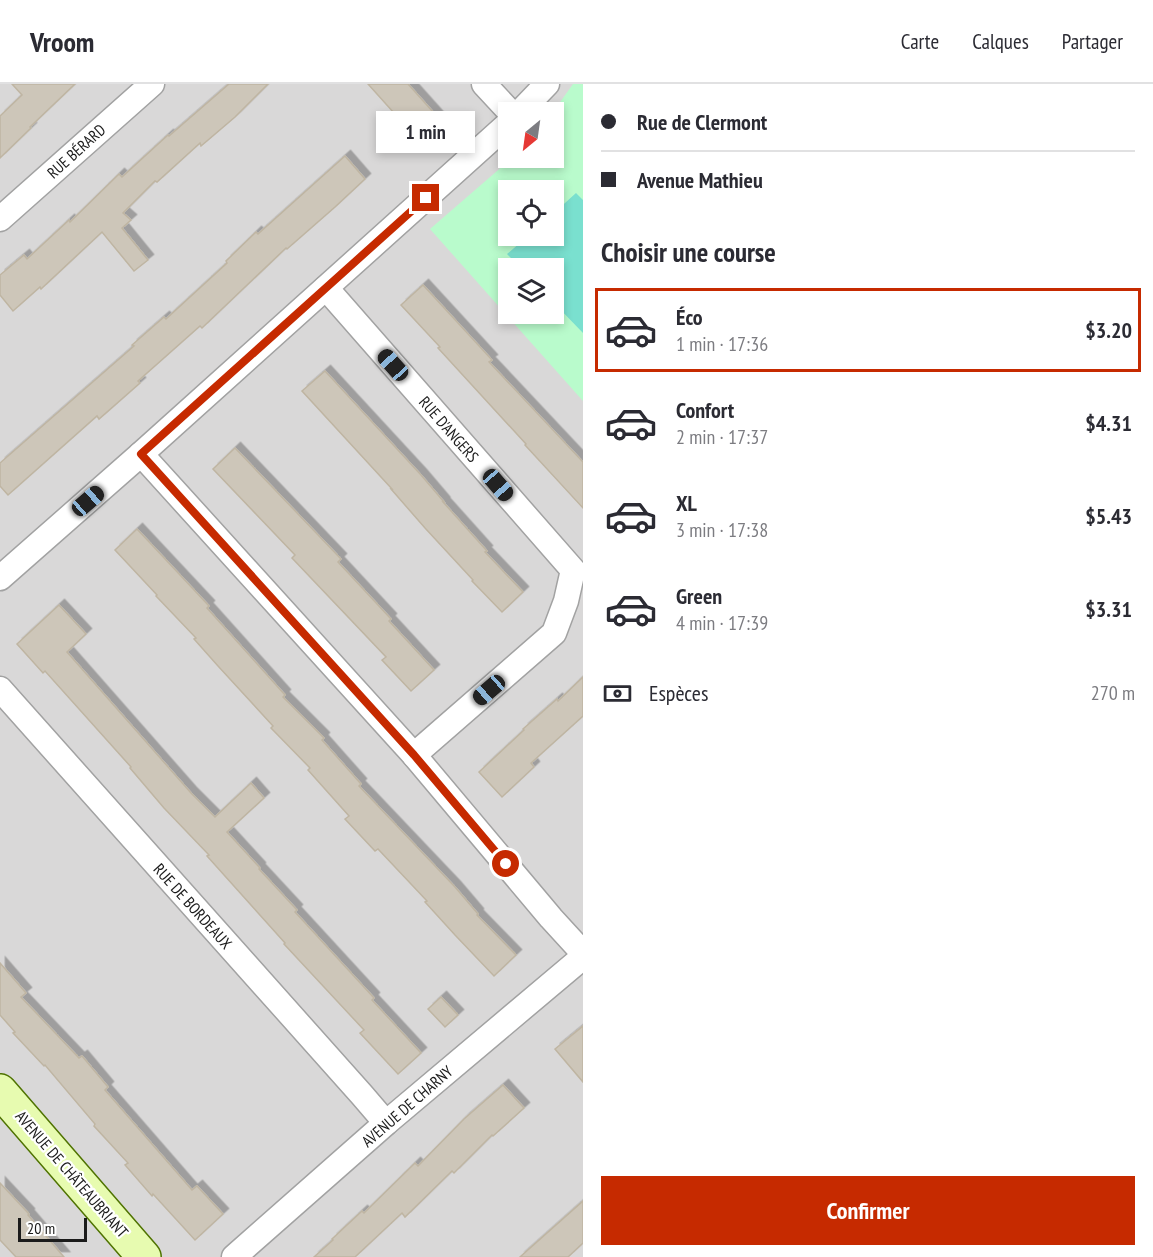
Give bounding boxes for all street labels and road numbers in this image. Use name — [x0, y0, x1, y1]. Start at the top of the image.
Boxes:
street label: RUE BÉRARD — [43, 120, 109, 182]
street label: RUE D'ANGERS — [415, 392, 483, 466]
street label: RUE DE BORDEAUX — [149, 859, 237, 953]
street label: AVENUE DE CHARNY — [357, 1061, 457, 1151]
street label: AVENUE DE CHÂTEAUBRIANT — [11, 1106, 133, 1242]

